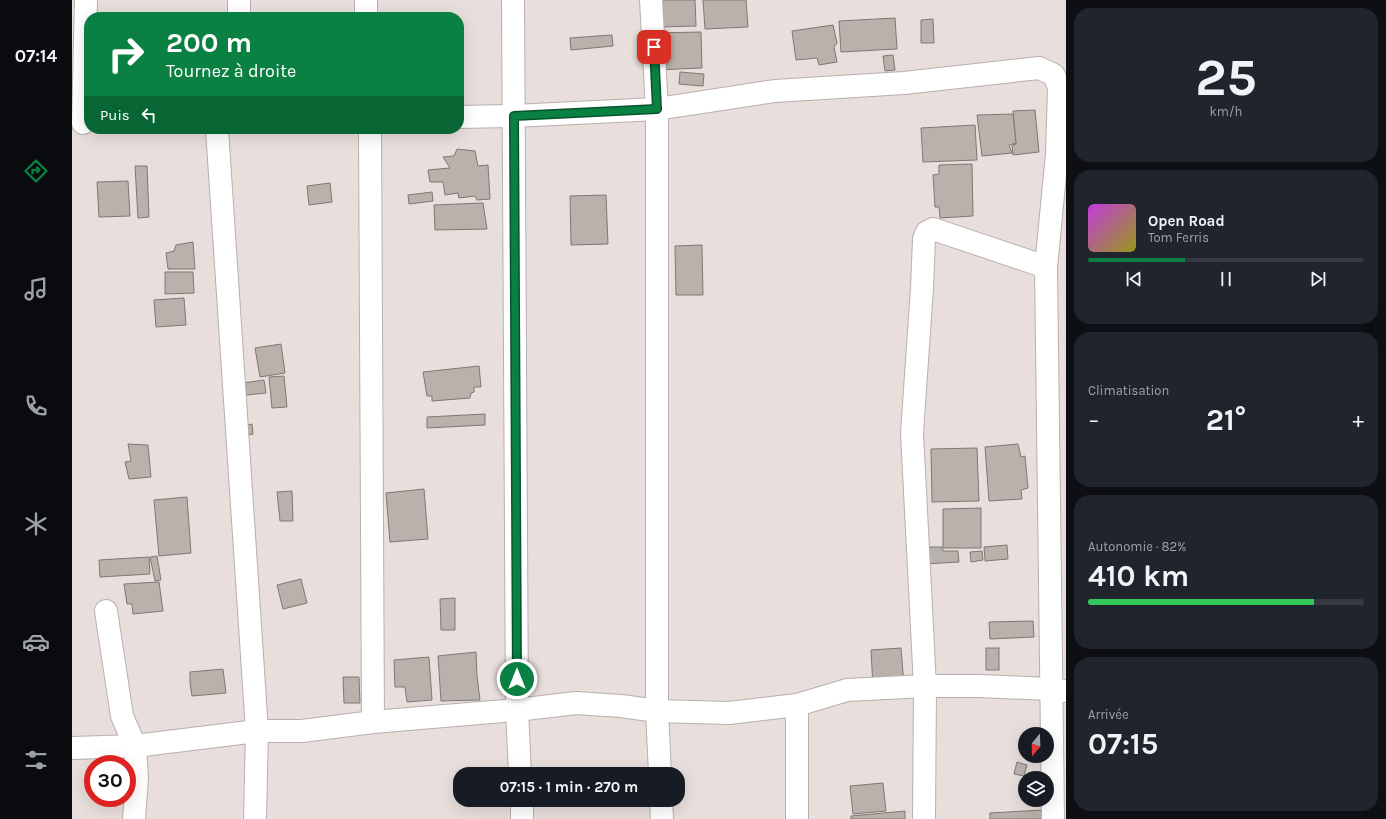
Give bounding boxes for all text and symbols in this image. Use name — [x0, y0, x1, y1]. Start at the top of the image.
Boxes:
text: 200 m — [166, 26, 252, 59]
icon: right — [100, 28, 152, 80]
pin — [637, 30, 671, 64]
icon: arrive — [643, 36, 665, 58]
text: 07:14 — [15, 45, 57, 67]
text: 25 — [1195, 47, 1257, 108]
text: Tournez à droite — [166, 60, 296, 82]
icon: left — [138, 104, 160, 126]
text: km/h — [1210, 104, 1242, 119]
text: Puis — [100, 106, 130, 124]
icon: directions — [22, 157, 50, 185]
text: Open Road — [1148, 212, 1225, 230]
text: Tom Ferris — [1148, 230, 1209, 245]
icon: previous — [1123, 268, 1145, 290]
icon: pause — [1215, 268, 1237, 290]
icon: next — [1307, 268, 1329, 290]
icon: music — [22, 275, 50, 303]
text: Climatisation — [1088, 383, 1169, 398]
icon: phone — [22, 392, 50, 420]
text: 21° — [1206, 402, 1246, 438]
text: − — [1088, 407, 1100, 433]
text: + — [1352, 407, 1364, 433]
icon: climate — [22, 510, 50, 538]
text: Autonomie · 82% — [1088, 539, 1186, 554]
text: 410 km — [1088, 558, 1189, 594]
icon: car — [22, 628, 50, 656]
position arrow — [496, 658, 538, 700]
text: Arrivée — [1088, 707, 1129, 722]
text: 07:15 — [1088, 726, 1158, 762]
north arrow — [1018, 727, 1054, 763]
map controls — [1018, 727, 1054, 807]
icon: filters — [22, 746, 50, 774]
speed limit sign: 30 — [84, 755, 136, 807]
button: layers — [1018, 771, 1054, 807]
text: 07:15 · 1 min · 270 m — [500, 778, 638, 796]

